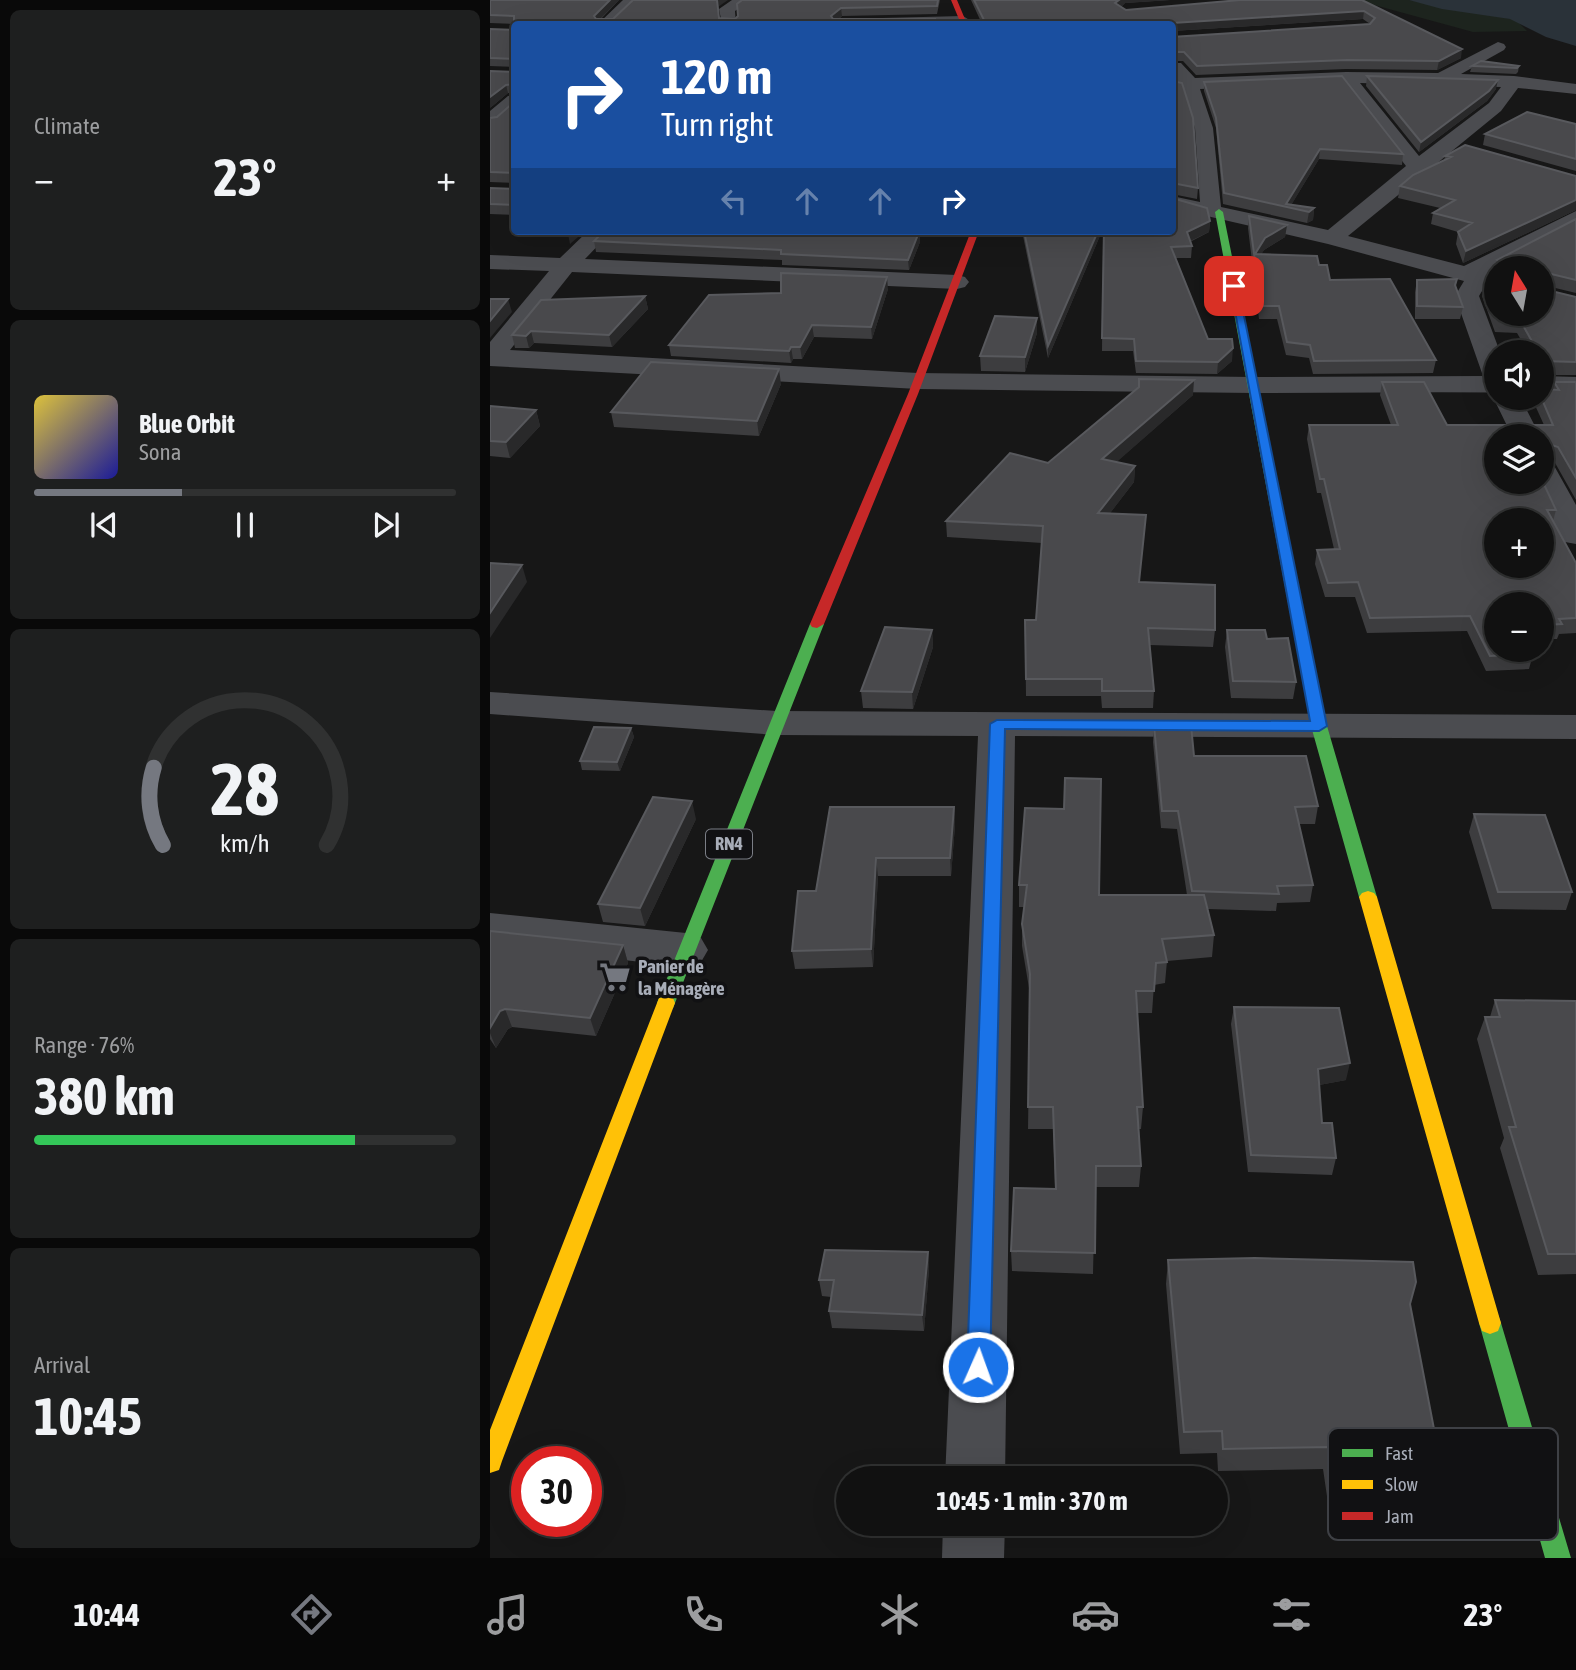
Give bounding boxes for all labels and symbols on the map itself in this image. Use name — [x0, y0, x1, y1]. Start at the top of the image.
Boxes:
pin — [1204, 256, 1264, 316]
north arrow — [1484, 256, 1554, 326]
road number: RN4 — [706, 830, 752, 858]
place label: Panier de la Ménagère — [638, 955, 725, 999]
supermarket icon: Panier de la Ménagère — [598, 960, 632, 994]
position arrow — [941, 1330, 1015, 1404]
legend — [1328, 1428, 1558, 1540]
text: Fast — [1385, 1442, 1413, 1464]
speed limit sign: 30 — [511, 1446, 602, 1537]
text: Slow — [1385, 1473, 1419, 1495]
text: Jam — [1385, 1505, 1414, 1527]

